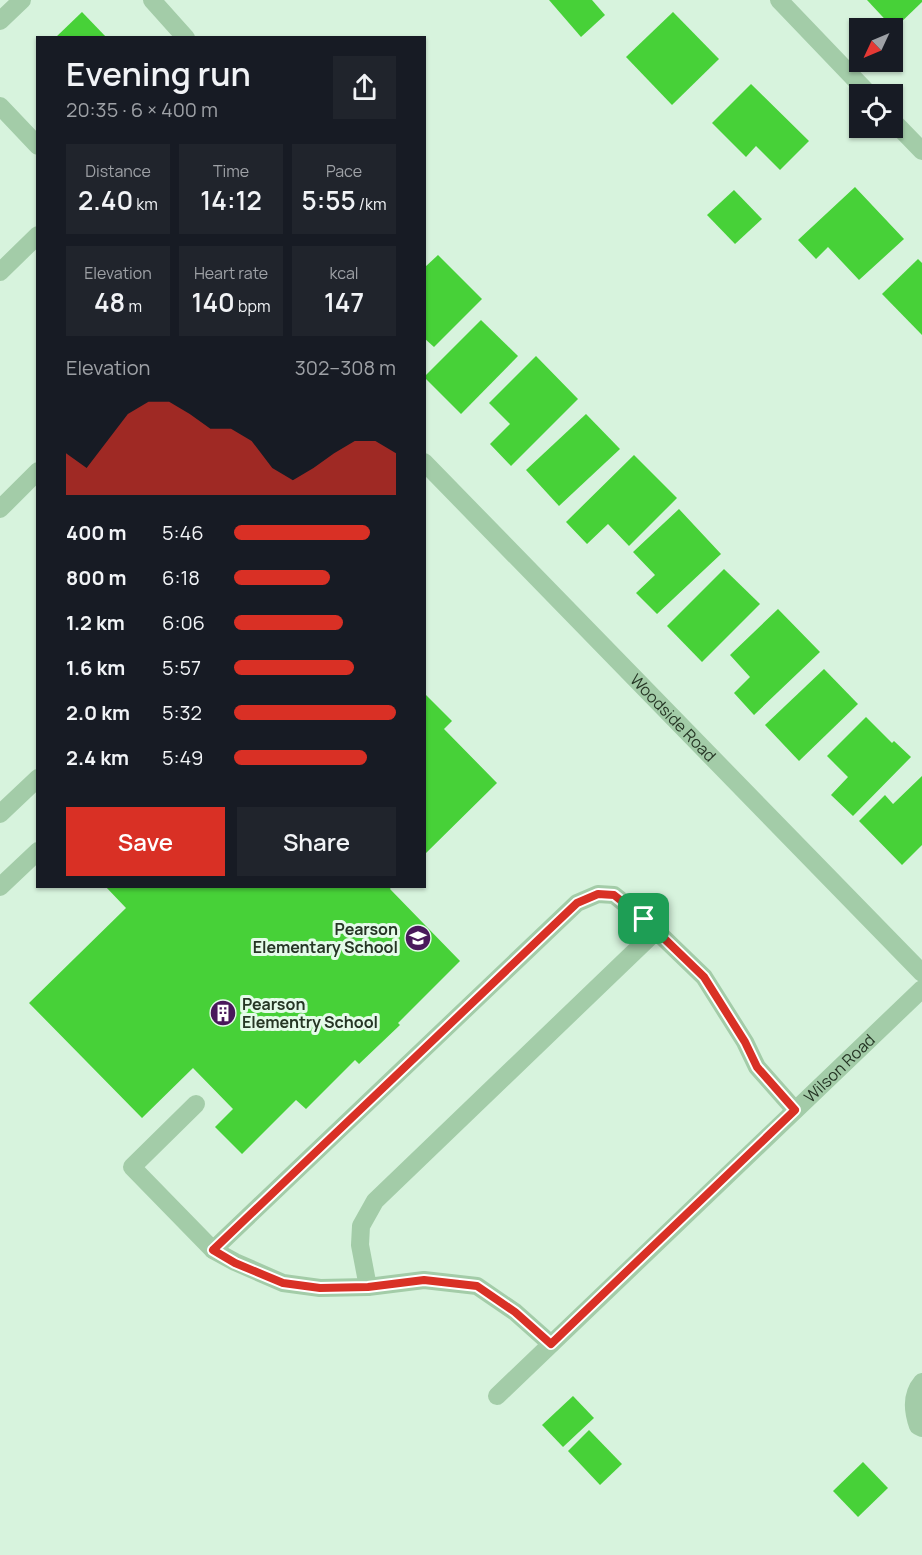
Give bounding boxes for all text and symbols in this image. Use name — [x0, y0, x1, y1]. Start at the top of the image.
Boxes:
north arrow — [849, 18, 903, 72]
map controls — [849, 18, 903, 138]
text: Evening run — [66, 51, 251, 96]
button: share — [333, 56, 396, 119]
button: locate — [849, 84, 903, 138]
text: 20:35 · 6 × 400 m — [66, 96, 218, 123]
text: Distance — [85, 160, 151, 182]
text: Time — [213, 160, 249, 182]
text: Pace — [326, 160, 362, 182]
text: 2.40 — [78, 182, 133, 218]
text: 14:12 — [200, 182, 262, 218]
text: 5:55 — [302, 182, 356, 218]
text: km — [133, 193, 158, 215]
text: /km — [356, 193, 386, 215]
text: Elevation — [84, 262, 152, 284]
text: Heart rate — [194, 262, 268, 284]
text: kcal — [329, 262, 359, 284]
text: 48 — [94, 284, 125, 320]
text: 140 — [191, 284, 235, 320]
text: 147 — [324, 284, 364, 320]
text: m — [125, 295, 142, 317]
text: bpm — [235, 295, 271, 317]
text: Elevation — [66, 354, 150, 381]
text: 302–308 m — [295, 354, 396, 381]
text: 400 m — [66, 519, 126, 546]
text: 5:46 — [162, 519, 204, 546]
text: 800 m — [66, 564, 127, 591]
text: 6:18 — [162, 564, 200, 591]
text: 1.2 km — [66, 609, 125, 636]
text: 6:06 — [162, 609, 205, 636]
text: 1.6 km — [66, 654, 125, 681]
text: 5:57 — [162, 654, 201, 681]
street label: Woodside Road — [625, 669, 721, 766]
text: 2.0 km — [66, 699, 130, 726]
text: 5:32 — [162, 699, 202, 726]
text: 2.4 km — [66, 744, 129, 771]
text: 5:49 — [162, 744, 204, 771]
button: Save — [66, 807, 225, 876]
button: Share — [237, 807, 396, 876]
pin — [618, 893, 669, 944]
icon: arrive — [627, 902, 660, 935]
place label: Pearson Elementary School — [253, 918, 398, 958]
school or university icon: Pearson Elementary School — [403, 923, 433, 953]
place label: Pearson Elementry School — [242, 993, 378, 1033]
building icon: Pearson Elementry School — [208, 998, 238, 1028]
street label: Wilson Road — [799, 1029, 880, 1107]

